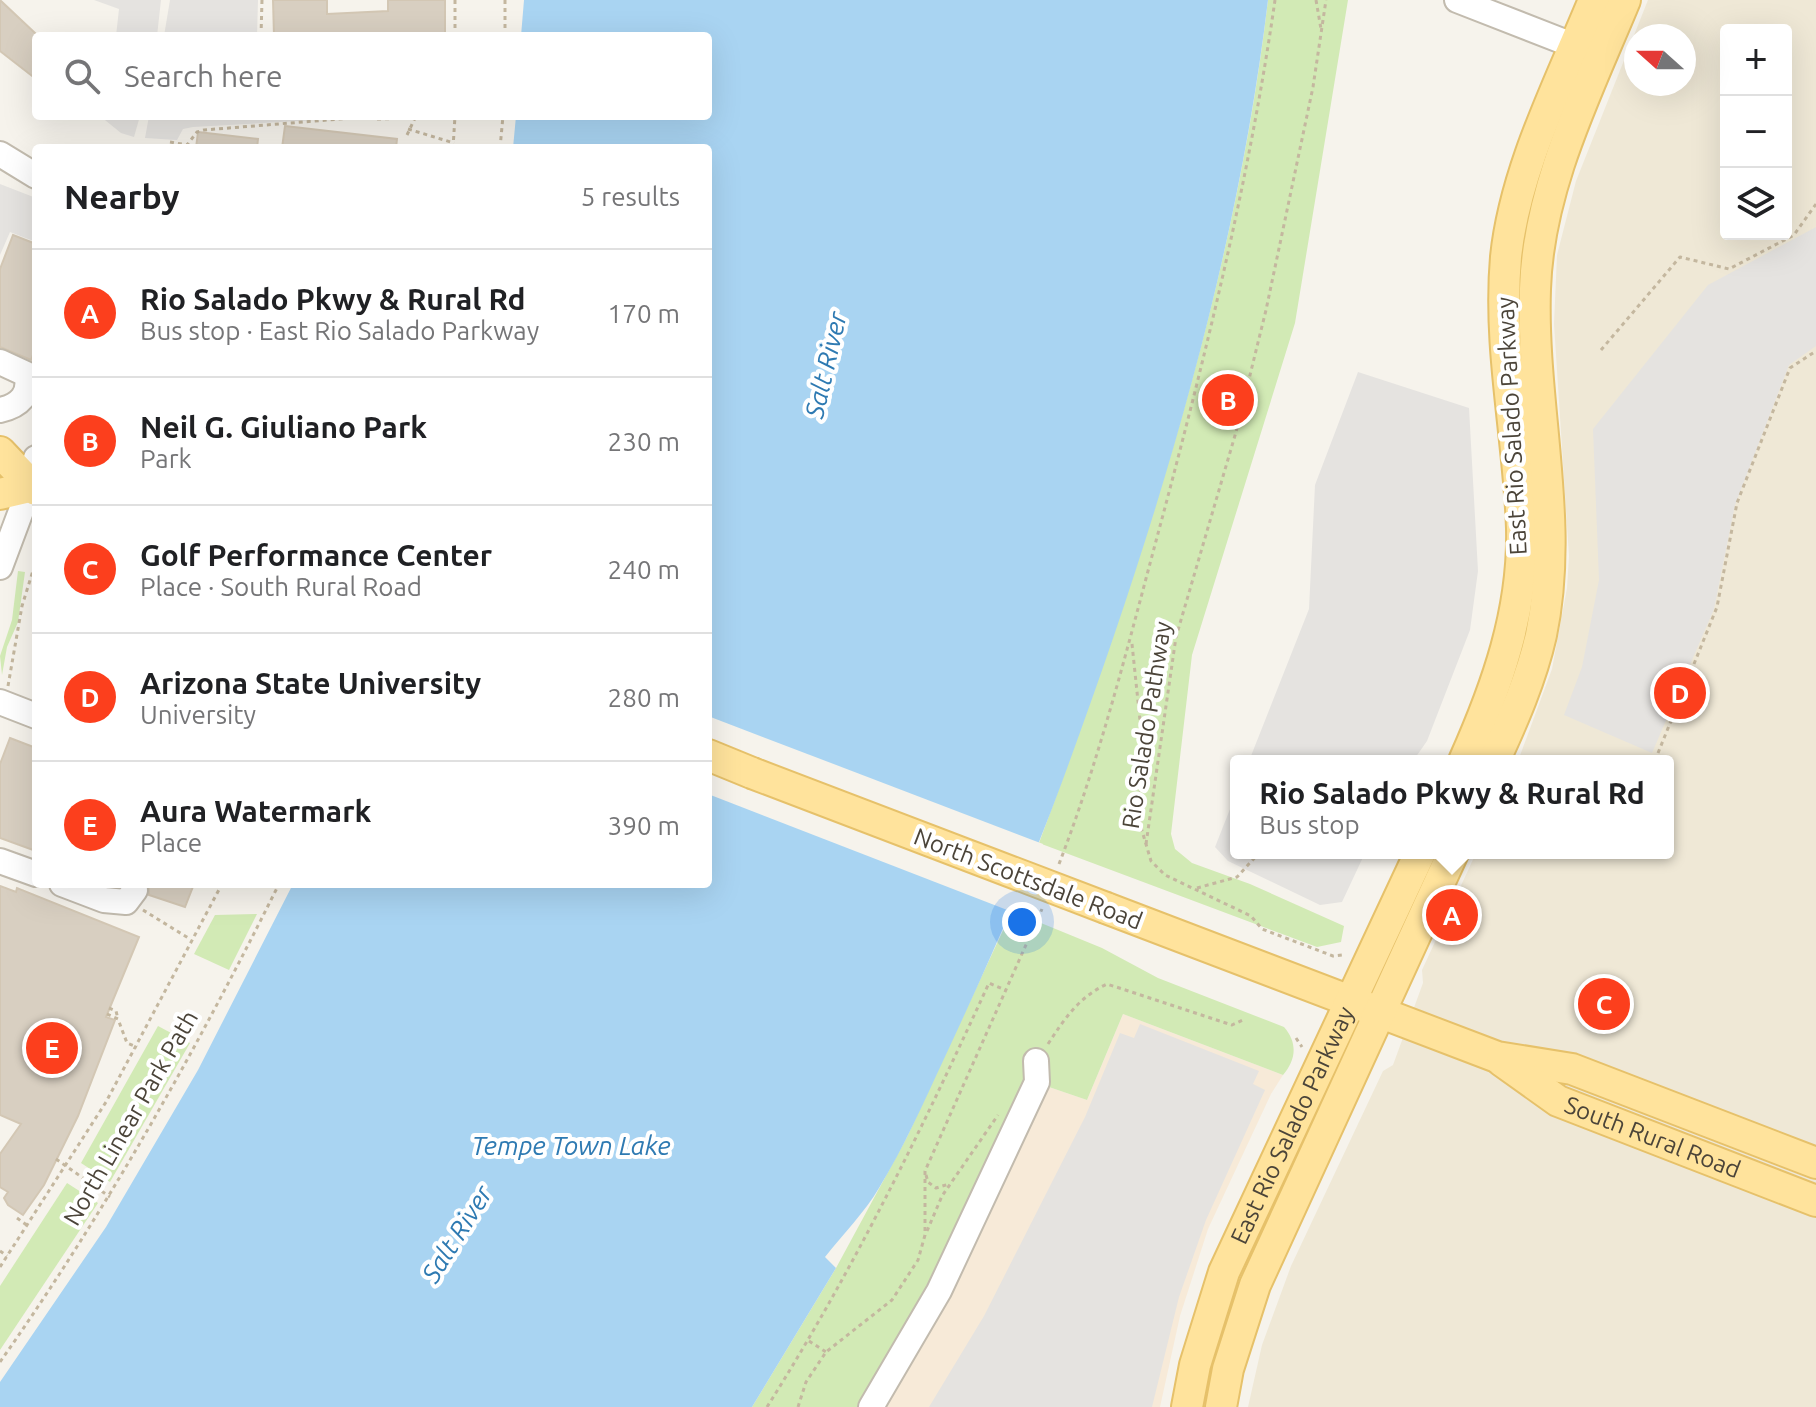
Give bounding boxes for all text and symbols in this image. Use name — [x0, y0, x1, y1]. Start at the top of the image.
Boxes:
north arrow — [1624, 24, 1696, 96]
map controls — [1720, 24, 1792, 240]
button: + — [1720, 24, 1792, 96]
search box — [32, 32, 712, 120]
icon: search — [60, 54, 104, 98]
text: Search here — [124, 59, 283, 93]
button: − — [1720, 96, 1792, 168]
button: layers — [1720, 168, 1792, 240]
text: Nearby — [64, 177, 179, 215]
text: 5 results — [581, 182, 680, 211]
text: Rio Salado Pkwy & Rural Rd — [140, 282, 526, 316]
street label: East Rio Salado Parkway — [1491, 296, 1532, 556]
text: A — [81, 299, 99, 328]
text: 170 m — [608, 299, 680, 328]
water label: Salt River — [799, 308, 852, 422]
text: Bus stop · East Rio Salado Parkway — [140, 316, 539, 345]
pin: B — [1202, 370, 1254, 430]
text: Neil G. Giuliano Park — [140, 410, 427, 444]
text: B — [81, 427, 99, 456]
text: 230 m — [608, 427, 680, 456]
text: Park — [140, 444, 192, 473]
text: Golf Performance Center — [140, 538, 492, 572]
text: C — [82, 555, 98, 584]
text: 240 m — [608, 555, 680, 584]
text: Place · South Rural Road — [140, 572, 422, 601]
street label: Rio Salado Pathway — [1117, 619, 1176, 831]
pin: D — [1654, 663, 1706, 723]
text: Arizona State University — [140, 666, 481, 700]
text: D — [81, 683, 99, 712]
text: 280 m — [608, 683, 680, 712]
text: University — [140, 700, 256, 729]
popup — [1230, 755, 1674, 859]
text: Rio Salado Pkwy & Rural Rd — [1259, 776, 1645, 810]
text: Aura Watermark — [140, 794, 371, 828]
text: Bus stop — [1259, 810, 1360, 839]
text: E — [82, 811, 98, 840]
text: 390 m — [608, 811, 680, 840]
street label: North Scottsdale Road — [910, 822, 1146, 935]
text: Place — [140, 828, 202, 857]
pin: A — [1426, 885, 1478, 945]
your location — [1002, 902, 1042, 942]
pin: C — [1578, 974, 1630, 1034]
street label: East Rio Salado Parkway — [1225, 1002, 1359, 1248]
street label: North Linear Park Path — [58, 1006, 203, 1230]
pin: E — [26, 1018, 78, 1078]
street label: South Rural Road — [1561, 1091, 1744, 1183]
water label: Tempe Town Lake — [471, 1131, 671, 1160]
water label: Salt River — [415, 1179, 498, 1288]

